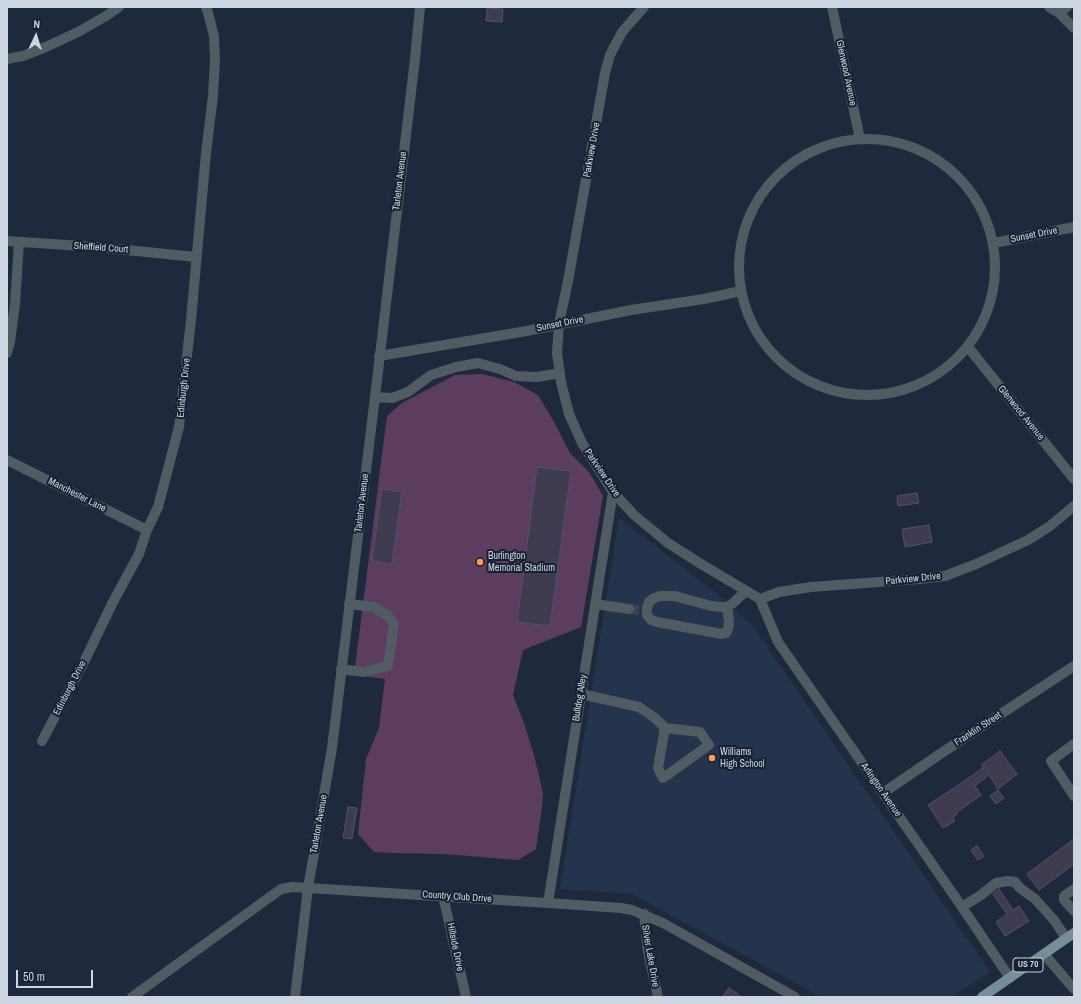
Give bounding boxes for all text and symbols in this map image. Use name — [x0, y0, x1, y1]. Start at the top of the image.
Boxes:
north arrow — [16, 16, 56, 56]
text: N — [33, 17, 41, 31]
street label: Glenwood Avenue — [833, 39, 859, 107]
street label: Parkview Drive — [581, 122, 603, 178]
street label: Tarleton Avenue — [390, 151, 410, 211]
street label: Sunset Drive — [1010, 225, 1058, 245]
street label: Sheffield Court — [73, 240, 129, 256]
street label: Sunset Drive — [536, 314, 584, 334]
street label: Edinburgh Drive — [175, 358, 193, 418]
street label: Glenwood Avenue — [995, 383, 1047, 443]
street label: Parkview Drive — [581, 447, 623, 499]
street label: Tarleton Avenue — [352, 473, 372, 533]
street label: Manchester Lane — [46, 475, 108, 515]
place label: Burlington Memorial Stadium — [488, 550, 555, 574]
marker: Burlington Memorial Stadium — [475, 557, 485, 567]
street label: Parkview Drive — [885, 570, 941, 588]
street label: Edinburgh Drive — [51, 659, 89, 717]
street label: Bulldog Alley — [570, 674, 590, 722]
street label: Franklin Street — [952, 709, 1004, 749]
place label: Williams High School — [720, 746, 765, 770]
marker: Williams High School — [707, 753, 717, 763]
street label: Arlington Avenue — [858, 761, 904, 819]
street label: Tarleton Avenue — [308, 794, 330, 854]
street label: Country Club Drive — [422, 889, 492, 905]
street label: Hillside Drive — [444, 922, 466, 972]
street label: Silver Lake Drive — [639, 924, 661, 988]
road number: US 70 — [1013, 958, 1043, 972]
scale bar — [18, 962, 95, 988]
text: 50 m — [23, 969, 45, 985]

